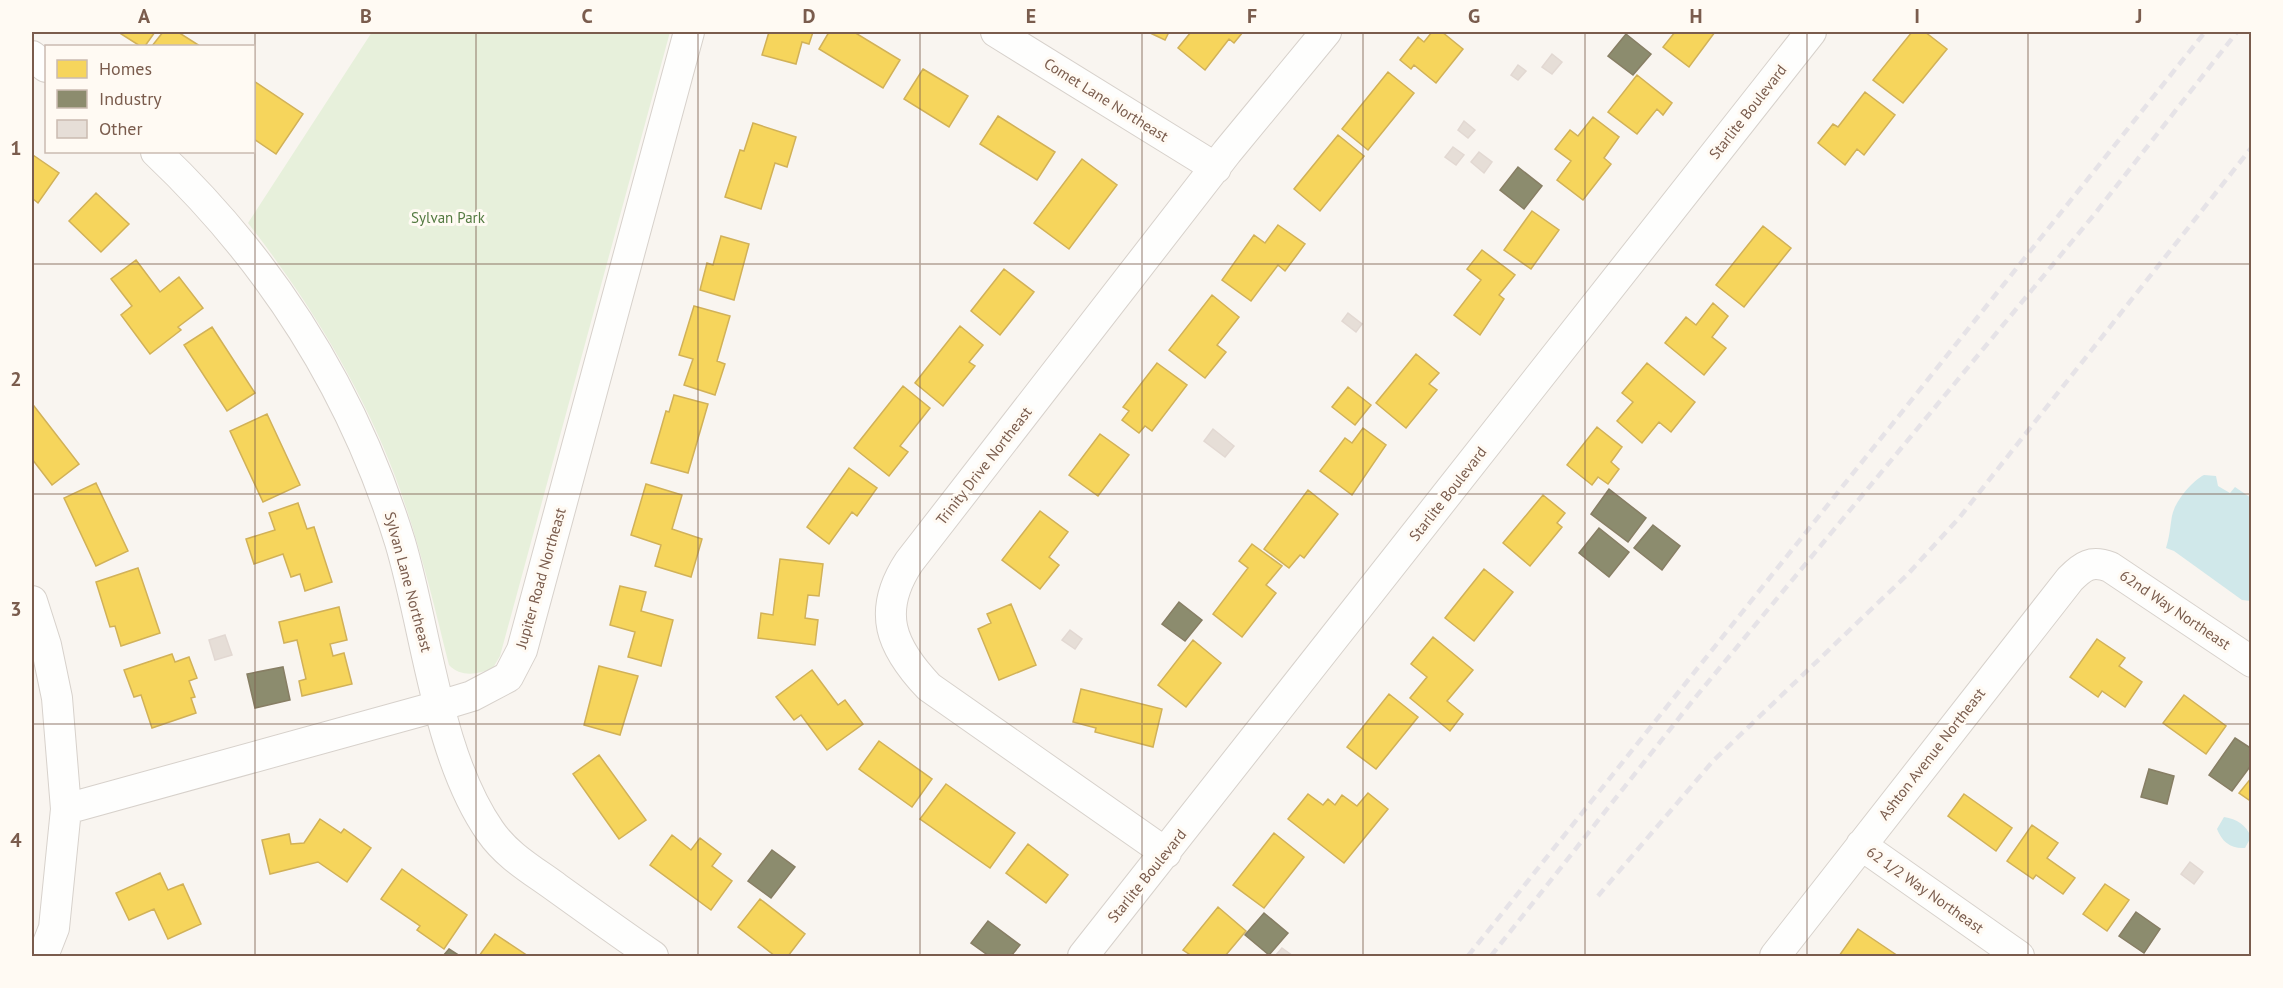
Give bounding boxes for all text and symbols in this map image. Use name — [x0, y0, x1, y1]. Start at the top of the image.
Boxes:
text: A — [138, 3, 151, 29]
text: B — [360, 3, 372, 29]
text: C — [581, 3, 593, 29]
text: D — [803, 3, 816, 29]
text: E — [1026, 3, 1036, 29]
text: F — [1247, 3, 1257, 29]
text: G — [1468, 3, 1480, 29]
text: H — [1689, 3, 1703, 29]
text: I — [1914, 3, 1920, 29]
text: J — [2135, 3, 2142, 29]
legend — [45, 45, 255, 153]
street label: Comet Lane Northeast — [1041, 54, 1172, 146]
text: Homes — [99, 57, 152, 80]
street label: Starlite Boulevard — [1705, 61, 1790, 163]
text: Industry — [99, 87, 162, 110]
text: Other — [99, 117, 143, 140]
text: 1 — [10, 135, 22, 161]
park label: Sylvan Park — [411, 208, 486, 227]
text: 2 — [10, 366, 22, 392]
street label: Trinity Drive Northeast — [932, 403, 1036, 529]
street label: Starlite Boulevard — [1405, 443, 1490, 545]
street label: Jupiter Road Northeast — [511, 505, 570, 651]
street label: Sylvan Lane Northeast — [381, 510, 436, 654]
street label: 62nd Way Northeast — [2116, 566, 2234, 654]
text: 3 — [10, 596, 22, 622]
street label: Ashton Avenue Northeast — [1874, 684, 1989, 823]
street label: Starlite Boulevard — [1103, 825, 1190, 926]
text: 4 — [10, 827, 22, 853]
street label: 62 1/2 Way Northeast — [1863, 842, 1988, 937]

